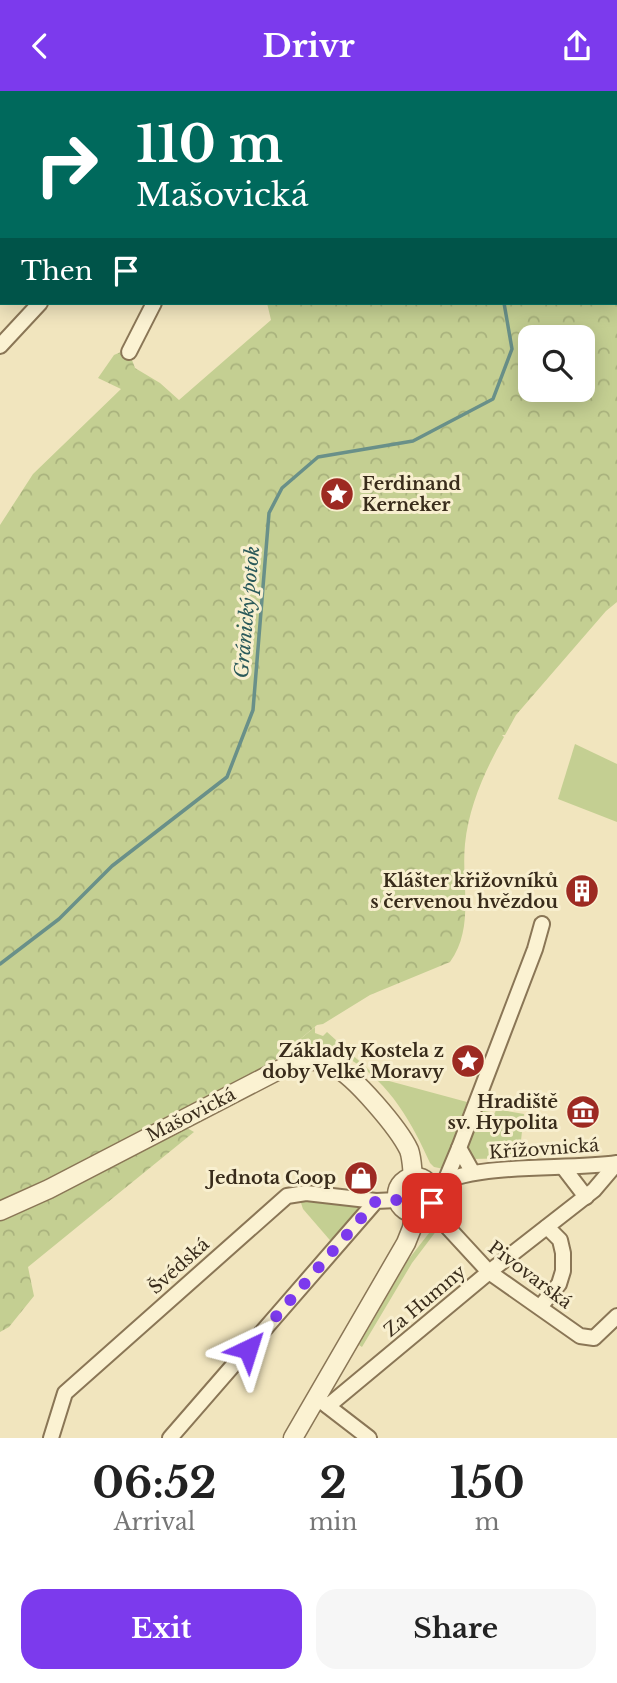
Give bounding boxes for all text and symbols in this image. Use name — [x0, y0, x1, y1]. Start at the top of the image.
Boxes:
text: Drivr — [262, 26, 355, 66]
icon: back — [21, 27, 59, 65]
icon: share — [558, 27, 596, 65]
text: 110 m — [136, 114, 283, 175]
icon: right — [21, 119, 112, 210]
text: Mašovická — [136, 175, 308, 215]
icon: arrive — [107, 252, 145, 290]
text: Then — [21, 255, 93, 287]
map controls — [518, 325, 595, 402]
button: search — [518, 325, 595, 402]
place label: Ferdinand Kerneker — [362, 473, 462, 516]
place icon: Ferdinand Kerneker — [318, 475, 356, 513]
water label: Gránický potok — [230, 545, 264, 679]
place label: Klášter křižovníků s červenou hvězdou — [370, 870, 558, 913]
building icon: Klášter křižovníků s červenou hvězdou — [563, 872, 601, 910]
place label: Základy Kostela z doby Velké Moravy — [262, 1040, 444, 1083]
place icon: Základy Kostela z doby Velké Moravy — [449, 1042, 487, 1080]
street label: Mašovická — [143, 1083, 239, 1147]
place label: Hradiště sv. Hypolita — [448, 1091, 559, 1134]
museum icon: Hradiště sv. Hypolita — [564, 1093, 602, 1131]
street label: Křížovnická — [488, 1134, 600, 1164]
shop icon: Jednota Coop — [342, 1159, 380, 1197]
place label: Jednota Coop — [204, 1167, 336, 1189]
pin — [402, 1173, 462, 1233]
icon: arrive — [413, 1184, 451, 1222]
street label: Švédská — [144, 1232, 214, 1299]
street label: Pivovarská — [484, 1236, 576, 1314]
street label: Za Humny — [380, 1260, 471, 1342]
position arrow — [211, 1312, 285, 1386]
text: 06:52 — [92, 1457, 217, 1509]
text: 2 — [319, 1457, 347, 1509]
text: 150 — [450, 1457, 525, 1509]
text: Arrival — [114, 1508, 195, 1536]
text: min — [309, 1508, 357, 1536]
text: m — [475, 1508, 499, 1536]
button: Exit — [21, 1589, 302, 1669]
button: Share — [316, 1589, 596, 1669]

